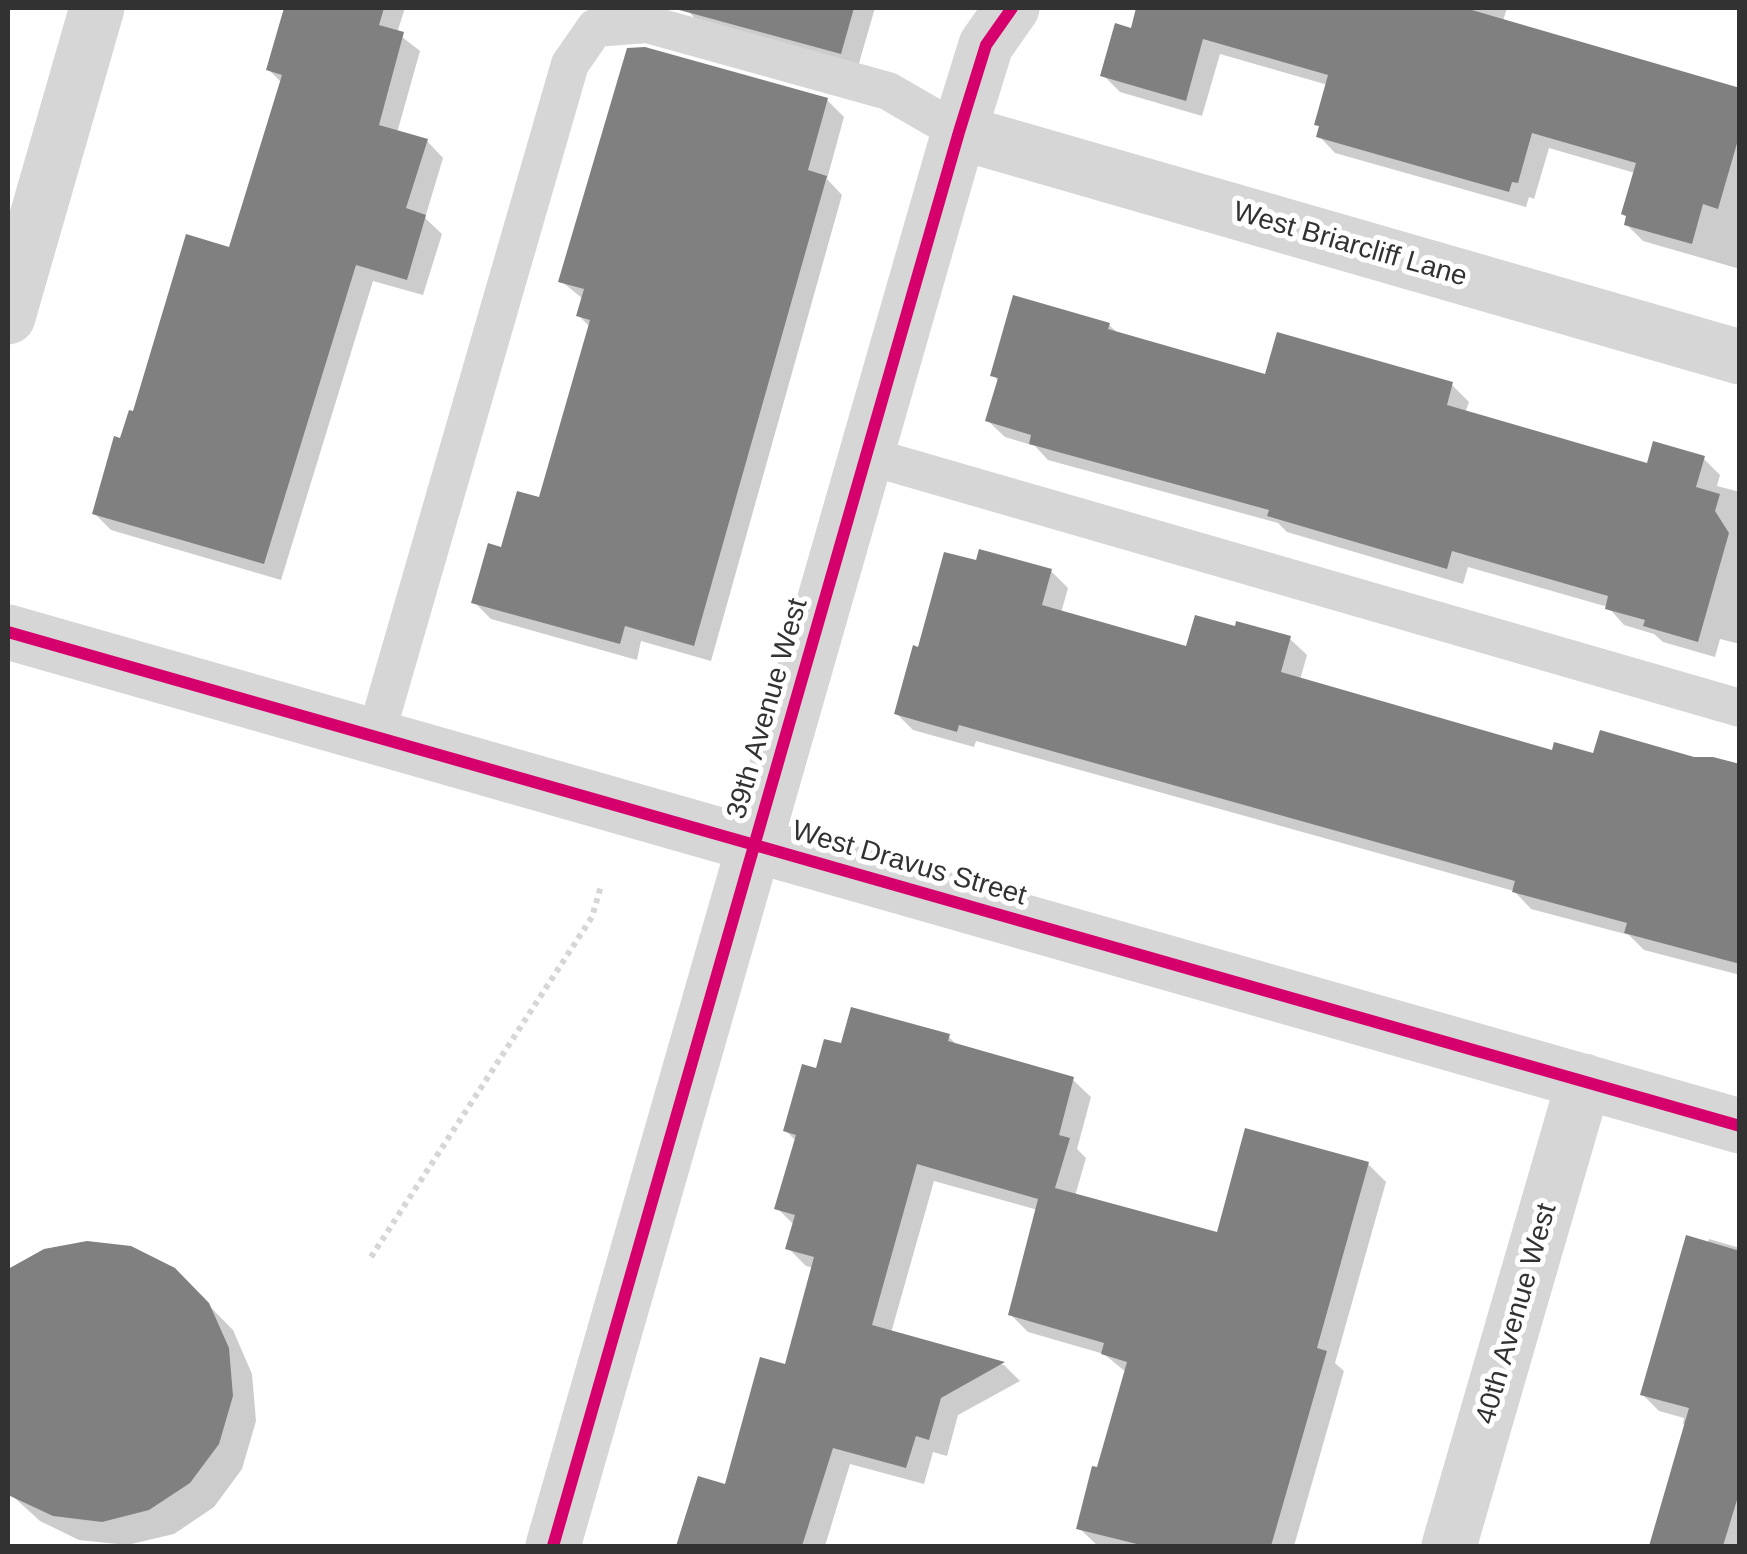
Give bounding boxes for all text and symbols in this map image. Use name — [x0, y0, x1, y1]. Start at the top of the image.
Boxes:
street label: West Briarcliff Lane — [1229, 196, 1471, 294]
street label: 39th Avenue West — [720, 595, 816, 823]
street label: West Dravus Street — [788, 814, 1030, 914]
street label: 40th Avenue West — [1469, 1200, 1565, 1428]

